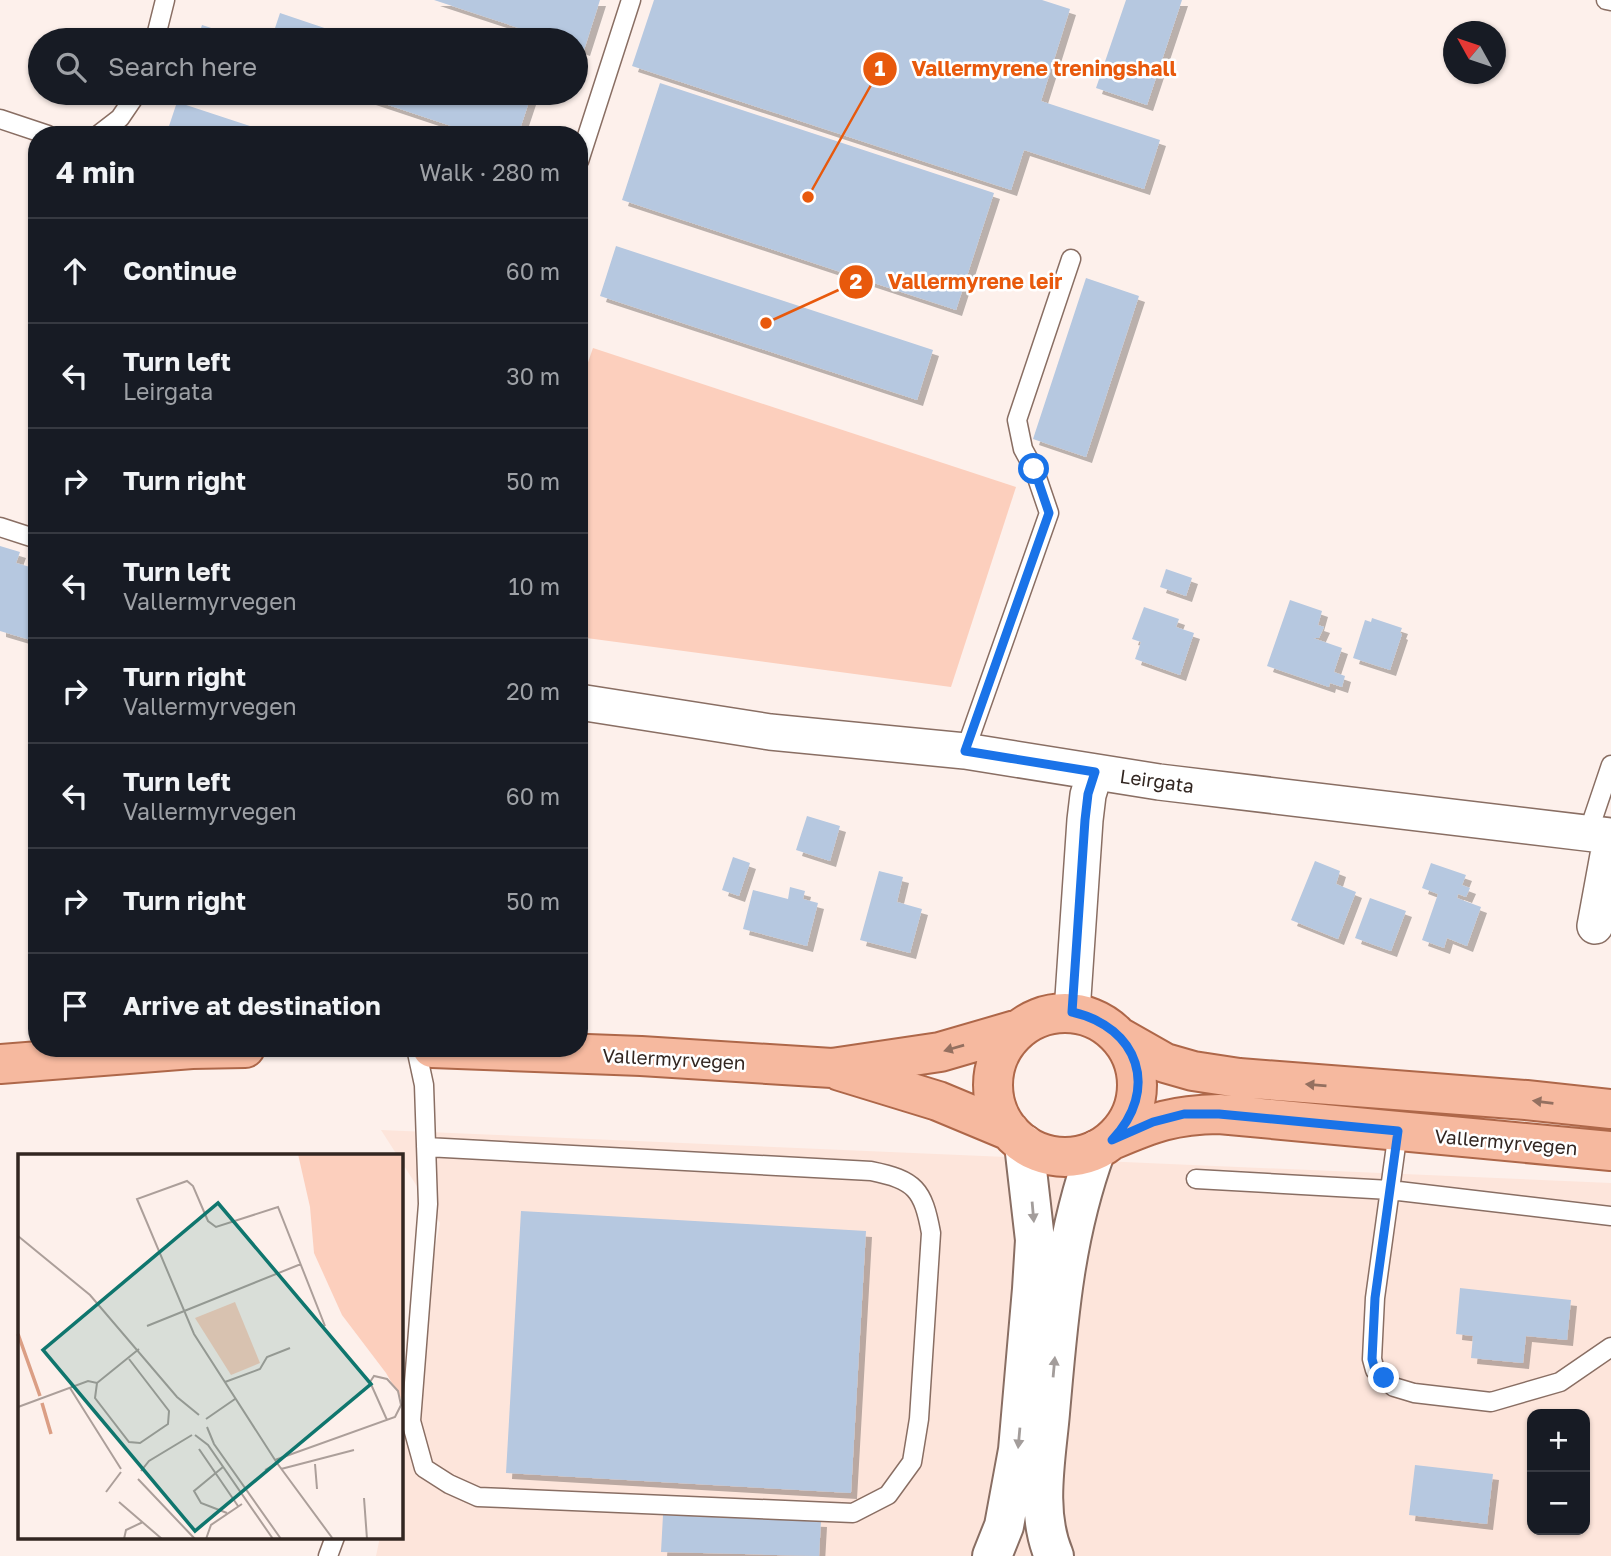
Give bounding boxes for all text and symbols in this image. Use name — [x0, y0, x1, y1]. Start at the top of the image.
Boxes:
north arrow — [1443, 21, 1506, 84]
search box — [28, 28, 588, 105]
icon: search — [52, 48, 90, 86]
callout: Vallermyrene treningshall — [862, 48, 1190, 90]
text: Search here — [108, 51, 257, 82]
text: 1 — [875, 55, 886, 81]
text: Vallermyrene treningshall — [912, 55, 1176, 81]
text: 4 min — [56, 154, 135, 190]
text: Walk · 280 m — [419, 158, 560, 186]
icon: ahead — [56, 252, 94, 290]
text: Continue — [123, 255, 237, 286]
text: 60 m — [506, 257, 560, 285]
callout: Vallermyrene leir — [838, 261, 1076, 303]
text: 2 — [850, 268, 863, 294]
text: Vallermyrene leir — [888, 268, 1062, 294]
text: Turn left — [123, 346, 231, 377]
icon: left — [56, 357, 94, 395]
text: 30 m — [506, 362, 560, 390]
text: Leirgata — [123, 377, 213, 405]
route start — [1018, 453, 1049, 484]
icon: right — [56, 462, 94, 500]
text: Turn right — [123, 465, 246, 496]
text: 50 m — [506, 467, 560, 495]
text: Turn left — [123, 556, 231, 587]
icon: left — [56, 567, 94, 605]
text: 10 m — [508, 572, 560, 600]
text: Vallermyrvegen — [123, 587, 297, 615]
text: Turn right — [123, 661, 246, 692]
icon: right — [56, 672, 94, 710]
text: 20 m — [506, 677, 560, 705]
text: Vallermyrvegen — [123, 692, 297, 720]
street label: Leirgata — [1119, 764, 1196, 797]
text: Turn left — [123, 766, 231, 797]
icon: left — [56, 777, 94, 815]
text: 60 m — [506, 782, 560, 810]
text: Vallermyrvegen — [123, 797, 297, 825]
icon: right — [56, 882, 94, 920]
text: Turn right — [123, 885, 246, 916]
text: 50 m — [506, 887, 560, 915]
icon: arrive — [56, 987, 94, 1025]
text: Arrive at destination — [123, 990, 381, 1021]
street label: Vallermyrvegen — [602, 1043, 746, 1074]
one-way arrow — [942, 1043, 964, 1054]
one-way arrow — [1305, 1079, 1327, 1090]
one-way arrow — [1532, 1096, 1554, 1107]
street label: Vallermyrvegen — [1434, 1124, 1578, 1159]
inset map — [18, 1154, 402, 1538]
one-way arrow — [1028, 1201, 1039, 1223]
one-way arrow — [1049, 1356, 1060, 1378]
route end — [1368, 1362, 1399, 1393]
map controls — [1527, 1409, 1590, 1535]
button: + — [1527, 1409, 1590, 1472]
one-way arrow — [1013, 1428, 1024, 1450]
button: − — [1527, 1472, 1590, 1535]

